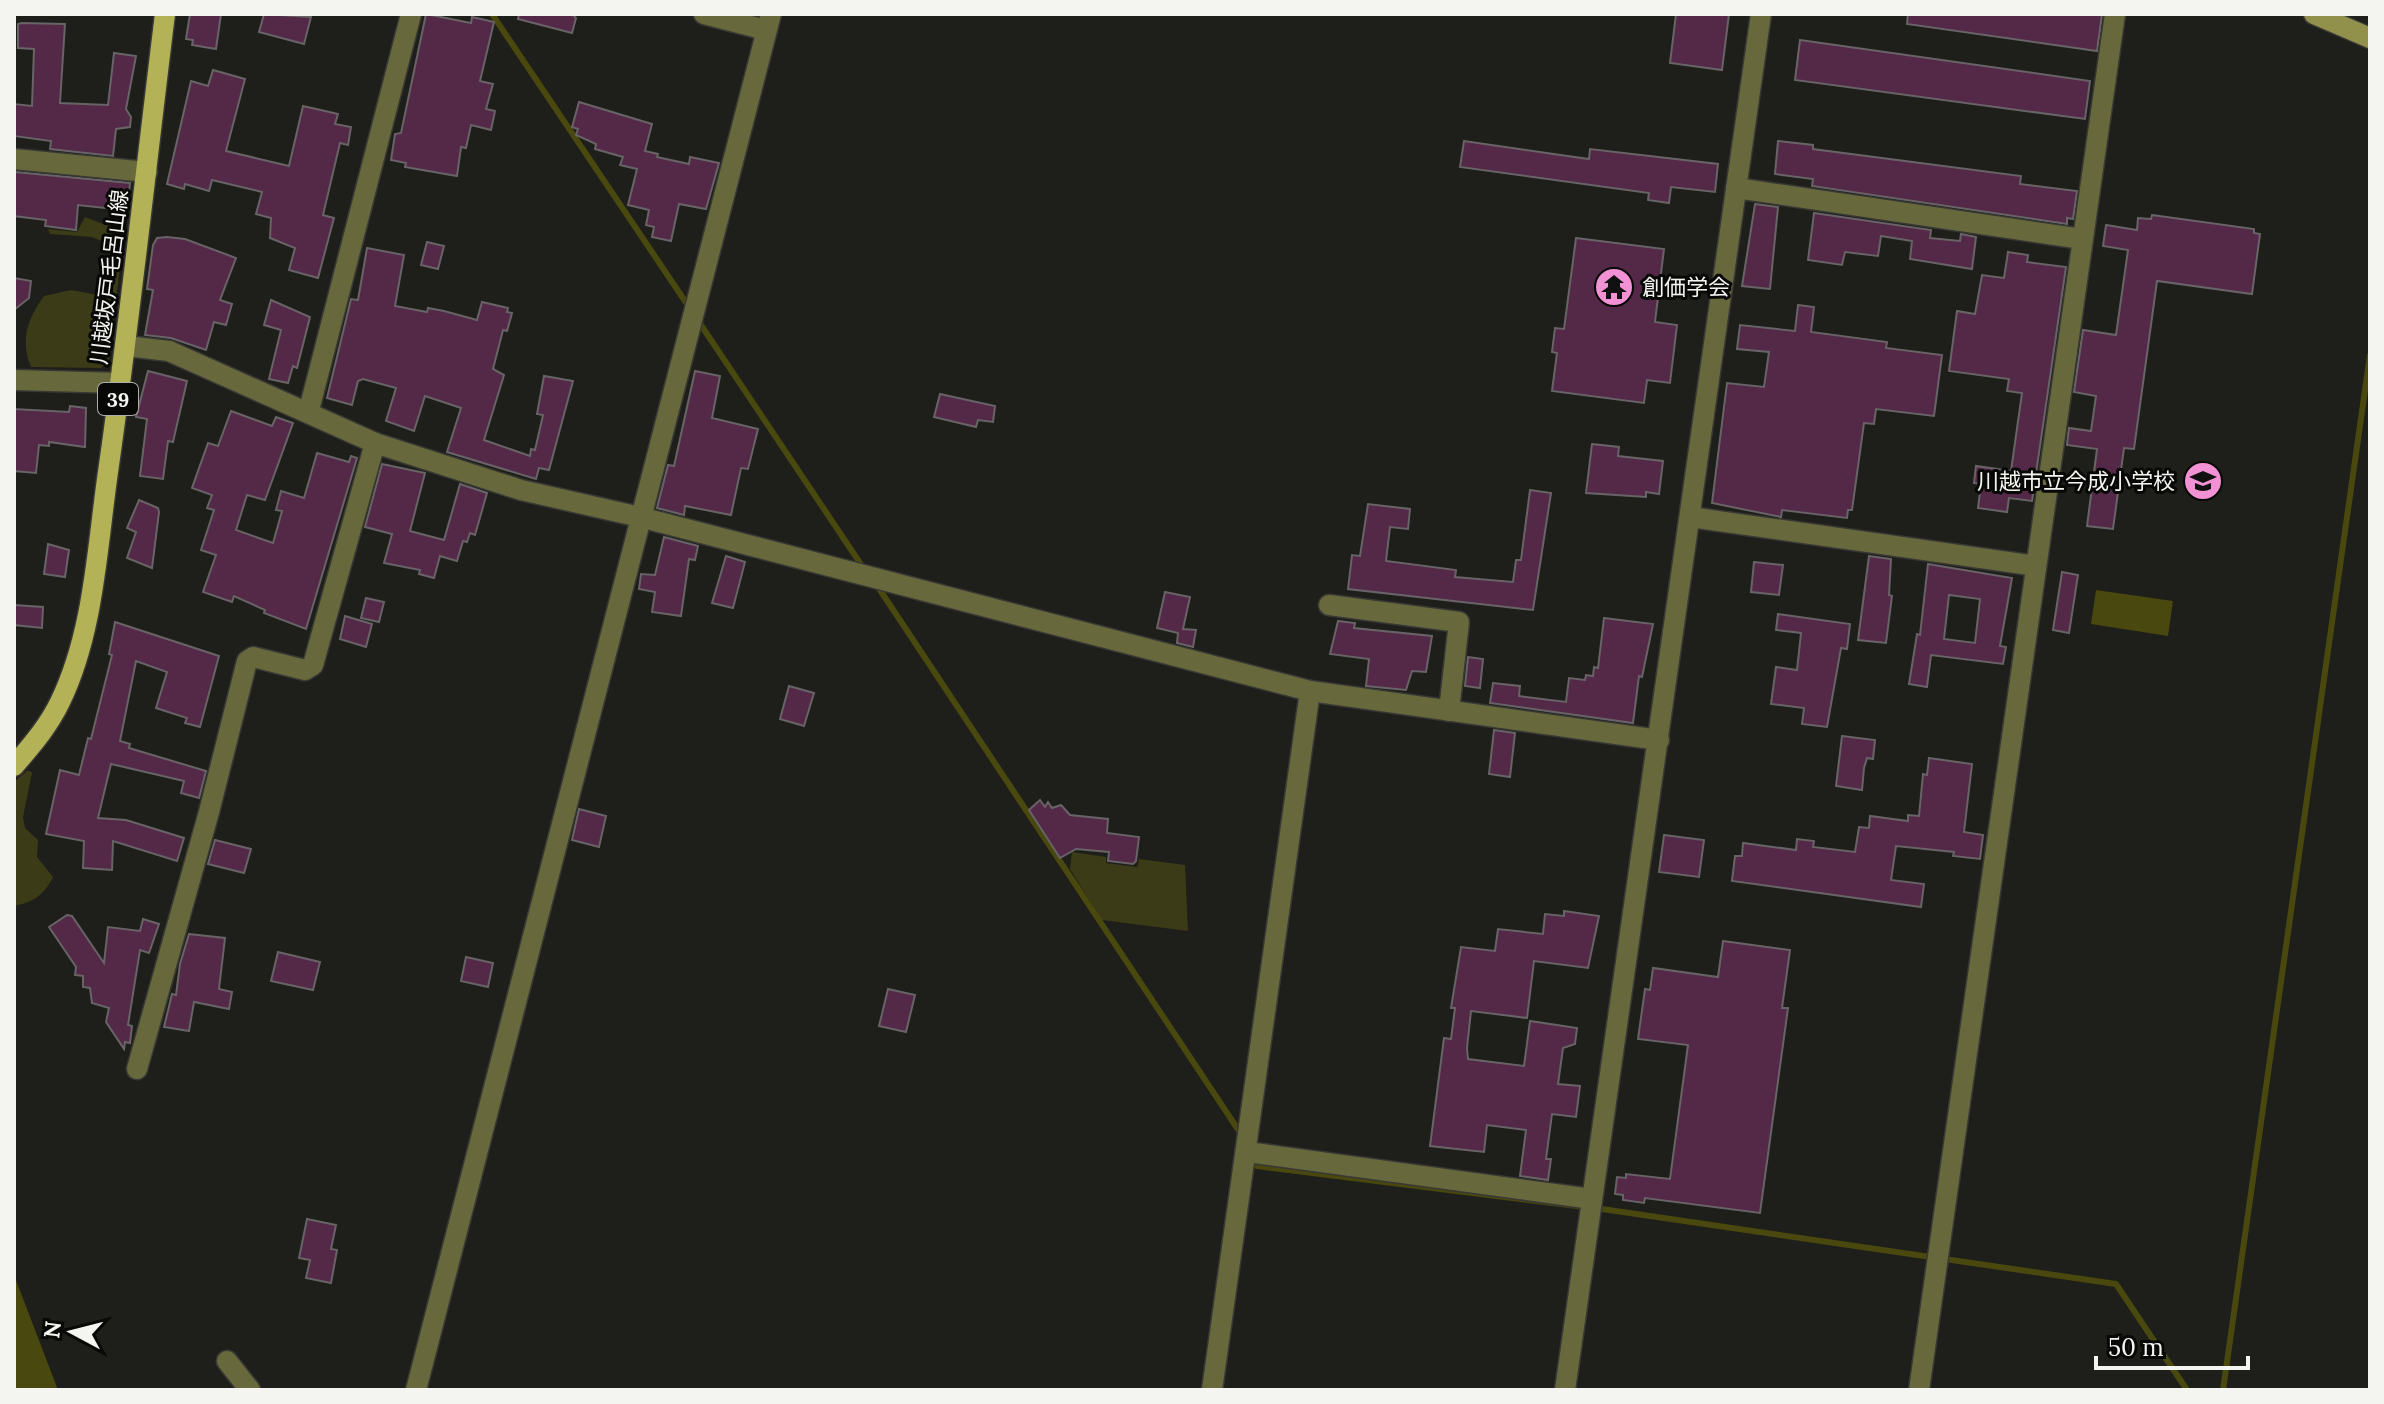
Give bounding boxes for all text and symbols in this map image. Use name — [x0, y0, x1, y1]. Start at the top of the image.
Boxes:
street label: 川越坂戸毛呂山線 — [84, 188, 134, 366]
temple icon: 創価学会 — [1593, 266, 1635, 308]
place label: 創価学会 — [1642, 273, 1730, 301]
road number: 39 — [98, 383, 138, 415]
school or university icon: 川越市立今成小学校 — [2182, 460, 2224, 502]
place label: 川越市立今成小学校 — [1977, 467, 2175, 495]
north arrow — [32, 1292, 112, 1372]
text: N — [37, 1319, 67, 1340]
scale bar — [2096, 1320, 2248, 1370]
text: 50 m — [2108, 1332, 2164, 1363]

